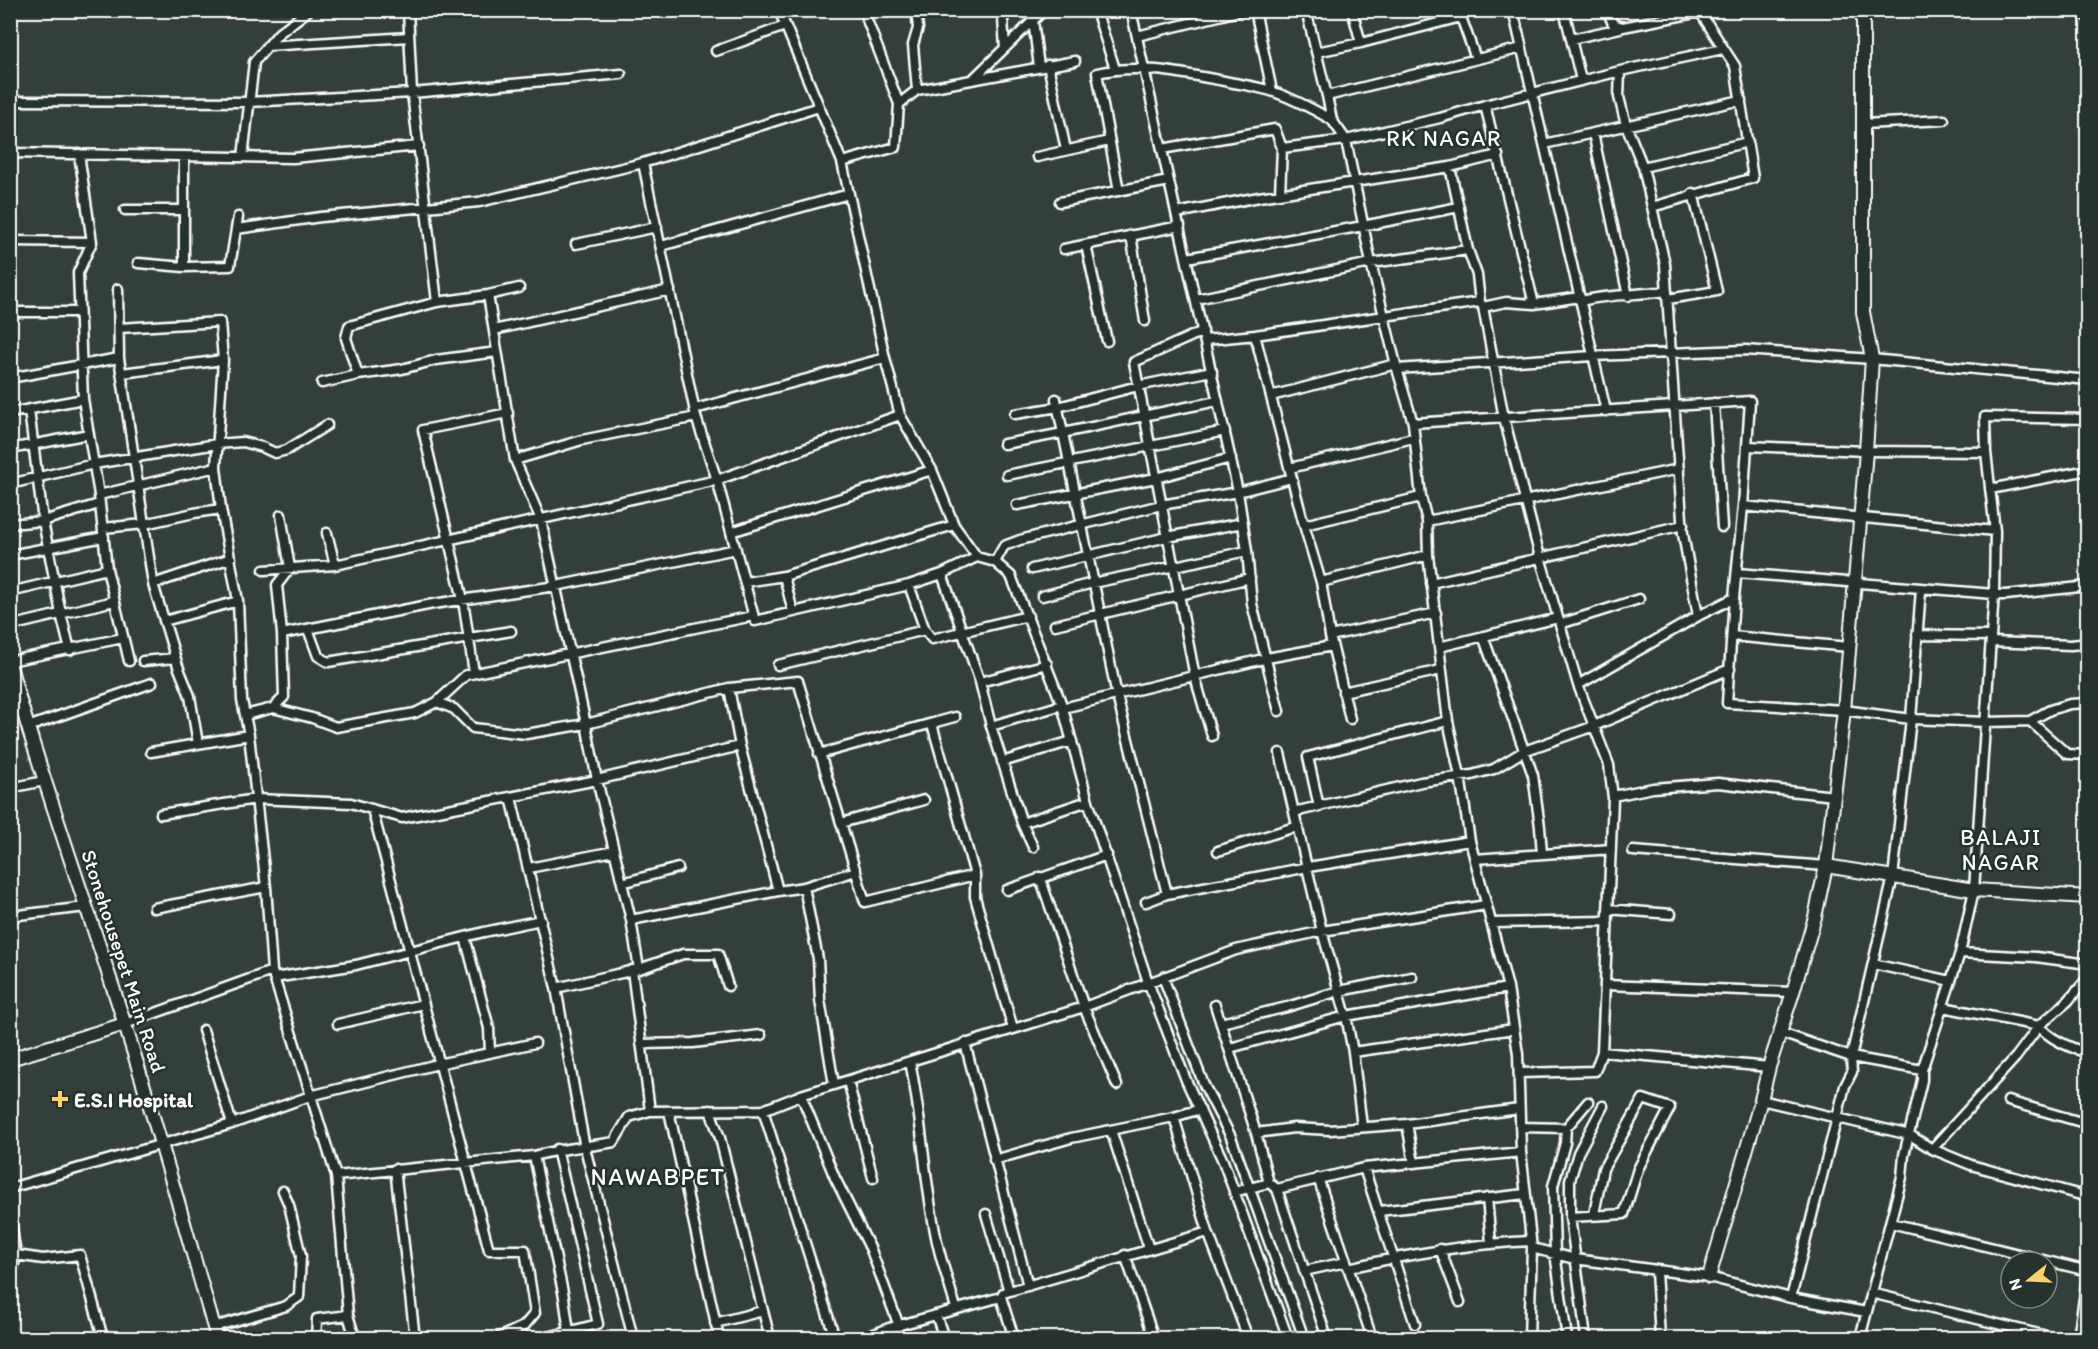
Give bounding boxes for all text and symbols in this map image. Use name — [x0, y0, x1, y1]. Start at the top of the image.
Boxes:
district label: RK NAGAR — [1386, 125, 1502, 152]
district label: BALAJI NAGAR — [1960, 824, 2042, 876]
street label: Stonehousepet Main Road — [76, 846, 172, 1076]
place label: E.S.I Hospital — [74, 1087, 194, 1113]
marker: E.S.I Hospital — [51, 1090, 69, 1108]
district label: NAWABPET — [591, 1162, 725, 1191]
north arrow — [1999, 1250, 2059, 1310]
text: N — [2005, 1276, 2026, 1293]

